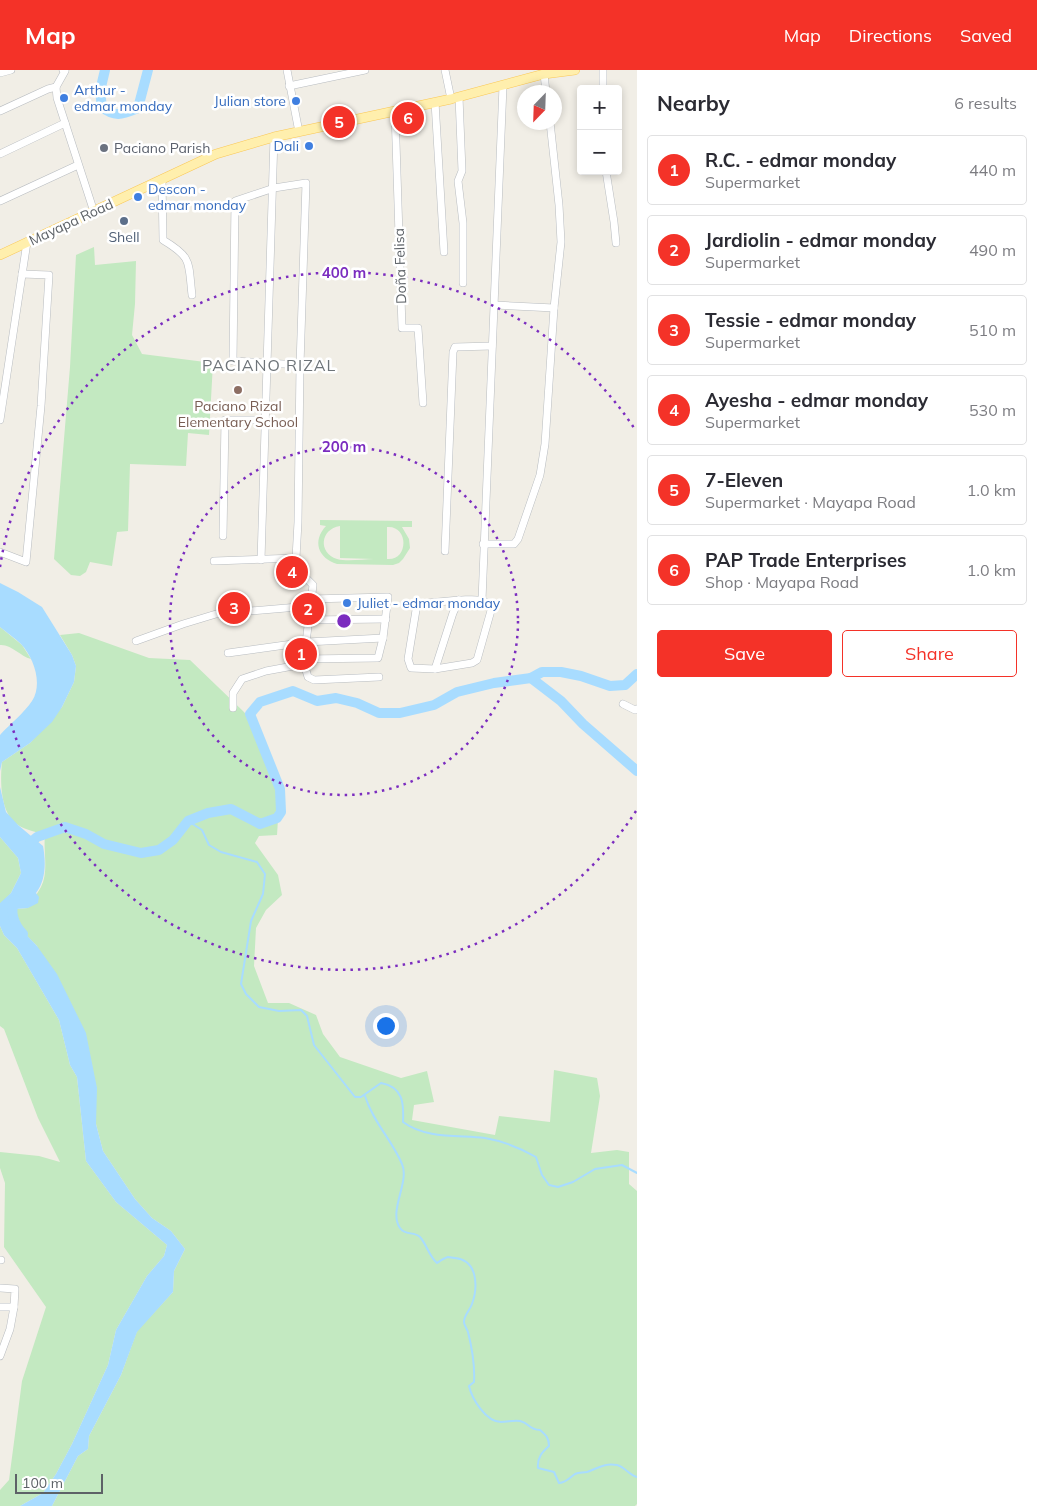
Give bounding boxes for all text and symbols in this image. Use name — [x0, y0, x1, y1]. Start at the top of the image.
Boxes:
text: Map — [25, 20, 76, 50]
text: Map — [784, 24, 821, 47]
text: Directions — [849, 24, 932, 47]
text: Saved — [960, 24, 1012, 47]
place label: Arthur - edmar monday — [74, 81, 173, 115]
north arrow — [517, 85, 562, 130]
map controls — [577, 85, 622, 175]
button: + — [577, 85, 622, 130]
text: Nearby — [657, 90, 730, 116]
marker: Arthur - edmar monday — [58, 92, 70, 104]
place label: Julian store — [214, 92, 286, 110]
text: 6 results — [954, 93, 1017, 113]
marker: Julian store — [290, 95, 302, 107]
pin: 6 — [392, 99, 424, 137]
pin: 5 — [323, 103, 355, 141]
button: − — [577, 130, 622, 175]
place label: Dali — [273, 137, 299, 155]
place label: Paciano Parish — [114, 139, 210, 157]
marker: Dali — [303, 140, 315, 152]
marker: Paciano Parish — [98, 142, 110, 154]
text: R.C. - edmar monday — [705, 148, 896, 172]
text: 1 — [669, 160, 679, 180]
text: 440 m — [969, 160, 1016, 180]
text: Supermarket — [705, 172, 800, 192]
place label: Descon - edmar monday — [148, 180, 247, 214]
marker: Descon - edmar monday — [132, 191, 144, 203]
street label: Mayapa Road — [26, 195, 116, 249]
marker: Shell — [118, 215, 130, 227]
place label: Shell — [108, 228, 140, 246]
street label: Doña Felisa — [390, 228, 410, 304]
text: Jardiolin - edmar monday — [705, 228, 936, 252]
text: 2 — [669, 240, 679, 260]
text: 490 m — [969, 240, 1016, 260]
text: Supermarket — [705, 252, 800, 272]
text: 400 m — [322, 263, 366, 282]
text: Tessie - edmar monday — [705, 308, 916, 332]
text: 3 — [669, 320, 679, 340]
text: 510 m — [969, 320, 1016, 340]
text: Supermarket — [705, 332, 800, 352]
district label: PACIANO RIZAL — [202, 355, 336, 375]
marker: Paciano Rizal Elementary School — [232, 384, 244, 396]
text: Ayesha - edmar monday — [705, 388, 928, 412]
place label: Paciano Rizal Elementary School — [178, 397, 298, 431]
text: 4 — [669, 400, 679, 420]
text: 530 m — [969, 400, 1016, 420]
text: Supermarket — [705, 412, 800, 432]
text: 200 m — [322, 437, 366, 456]
text: 7-Eleven — [705, 468, 783, 492]
text: 5 — [669, 480, 679, 500]
text: 1.0 km — [967, 480, 1016, 500]
text: Supermarket · Mayapa Road — [705, 492, 916, 512]
text: PAP Trade Enterprises — [705, 548, 907, 572]
pin: 4 — [276, 553, 308, 591]
text: 6 — [669, 560, 679, 580]
text: 1.0 km — [967, 560, 1016, 580]
text: Shop · Mayapa Road — [705, 572, 859, 592]
pin: 3 — [218, 589, 250, 627]
pin: 2 — [292, 590, 324, 628]
place label: Juliet - edmar monday — [357, 594, 501, 612]
marker: Juliet - edmar monday — [341, 597, 353, 609]
centre of rings — [335, 612, 353, 630]
button: Save — [657, 630, 832, 677]
button: Share — [842, 630, 1017, 677]
pin: 1 — [285, 635, 317, 673]
your location — [373, 1013, 399, 1039]
scale bar — [15, 1471, 102, 1494]
text: 100 m — [22, 1474, 63, 1492]

